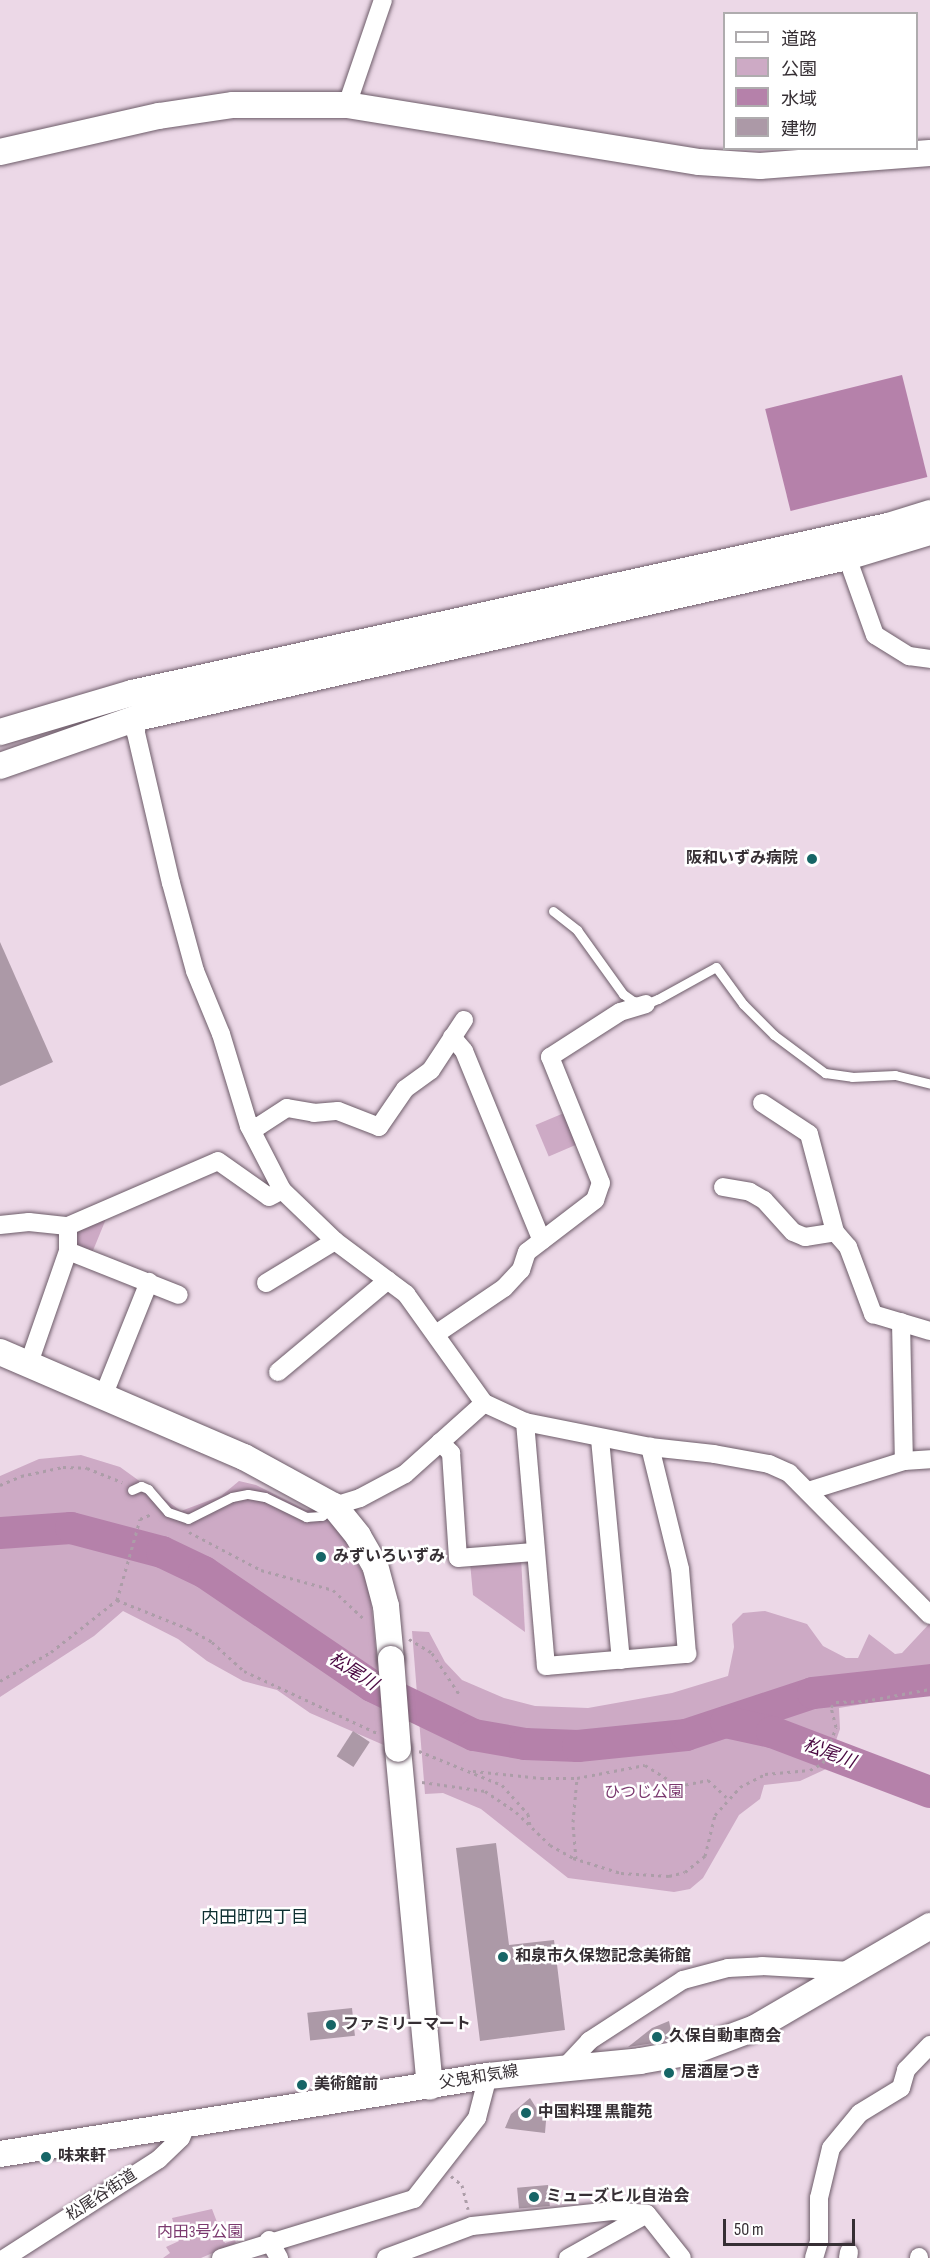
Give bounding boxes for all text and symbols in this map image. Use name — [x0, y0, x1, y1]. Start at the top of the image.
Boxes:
legend — [723, 12, 918, 150]
text: 道路 — [781, 29, 817, 50]
text: 公園 — [781, 59, 817, 80]
text: 水域 — [781, 89, 817, 110]
text: 建物 — [781, 119, 817, 140]
place label: 阪和いずみ病院 — [686, 849, 798, 869]
marker: 阪和いずみ病院 — [803, 850, 821, 868]
place label: みずいろいずみ — [333, 1547, 445, 1567]
marker: みずいろいずみ — [314, 1550, 328, 1564]
water label: 松尾川 — [324, 1648, 382, 1696]
water label: 松尾川 — [800, 1734, 858, 1774]
park label: ひつじ公園 — [604, 1783, 684, 1803]
district label: 内田町四丁目 — [201, 1907, 309, 1929]
place label: 和泉市久保惣記念美術館 — [515, 1947, 691, 1967]
marker: 和泉市久保惣記念美術館 — [496, 1950, 510, 1964]
place label: ファミリーマート — [343, 2015, 471, 2035]
marker: ファミリーマート — [324, 2018, 338, 2032]
place label: 久保自動車商会 — [669, 2027, 781, 2047]
marker: 久保自動車商会 — [650, 2030, 664, 2044]
street label: 父鬼和気線 — [438, 2062, 520, 2094]
place label: 居酒屋つき — [681, 2063, 761, 2083]
marker: 居酒屋つき — [662, 2066, 676, 2080]
place label: 美術館前 — [314, 2075, 378, 2095]
marker: 美術館前 — [295, 2078, 309, 2092]
place label: 中国料理 黒龍苑 — [538, 2103, 652, 2123]
marker: 中国料理 黒龍苑 — [519, 2106, 533, 2120]
place label: 味来軒 — [58, 2147, 106, 2167]
marker: 味来軒 — [39, 2150, 53, 2164]
street label: 松尾谷街道 — [63, 2166, 141, 2226]
place label: ミューズヒル自治会 — [546, 2187, 690, 2207]
marker: ミューズヒル自治会 — [527, 2190, 541, 2204]
scale bar — [726, 2207, 858, 2245]
text: 50 m — [734, 2219, 764, 2240]
park label: 内田3号公園 — [157, 2223, 243, 2243]

